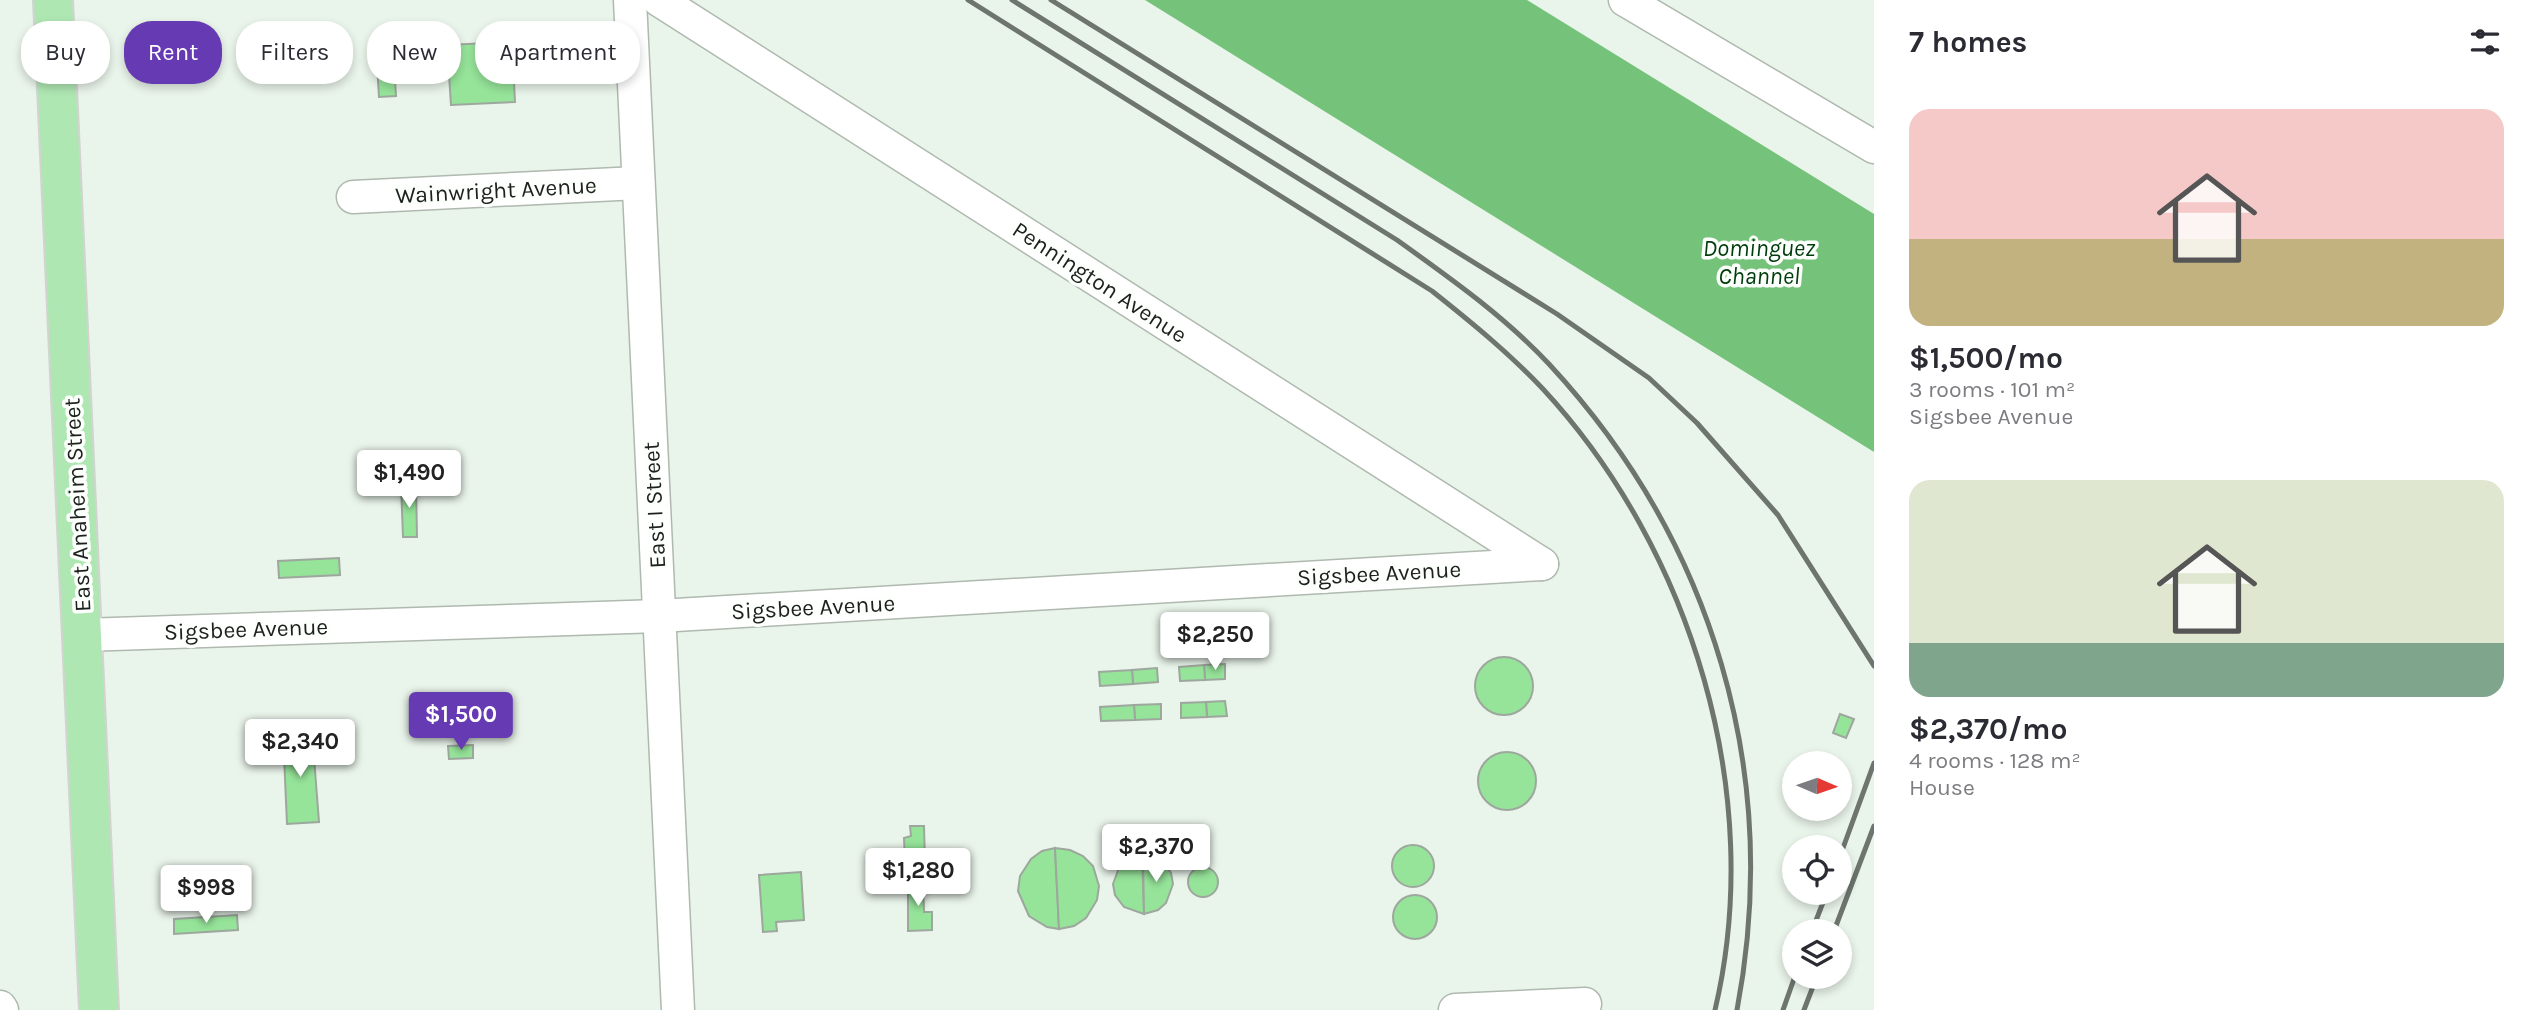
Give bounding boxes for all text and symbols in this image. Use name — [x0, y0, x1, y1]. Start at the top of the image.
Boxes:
chip: Buy — [21, 21, 110, 84]
chip: Rent — [124, 21, 222, 84]
chip: Filters — [236, 21, 353, 84]
chip: New — [367, 21, 461, 84]
chip: Apartment — [475, 21, 640, 84]
icon: filters — [2466, 23, 2504, 61]
text: 7 homes — [1909, 24, 2027, 60]
icon: home — [2144, 155, 2270, 281]
street label: Wainwright Avenue — [395, 172, 597, 209]
street label: Pennington Avenue — [1008, 216, 1192, 349]
water label: Dominguez Channel — [1703, 234, 1816, 290]
text: $1,500/mo — [1909, 340, 2063, 376]
text: 3 rooms · 101 m² — [1909, 376, 2075, 403]
street label: East Anaheim Street — [58, 397, 97, 613]
text: Sigsbee Avenue — [1909, 403, 2073, 430]
street label: East I Street — [638, 441, 671, 569]
pin: $1,490 — [352, 450, 466, 510]
text: $1,490 — [373, 459, 445, 486]
icon: home — [2144, 526, 2270, 652]
street label: Sigsbee Avenue — [1296, 556, 1462, 591]
street label: Sigsbee Avenue — [730, 590, 896, 625]
pin: $2,250 — [1158, 612, 1272, 672]
street label: Sigsbee Avenue — [163, 613, 329, 646]
text: $2,250 — [1176, 621, 1254, 648]
pin: $1,500 — [404, 692, 518, 752]
text: $1,500 — [425, 701, 497, 728]
text: $2,370/mo — [1909, 711, 2068, 747]
pin: $2,340 — [243, 720, 357, 779]
text: $2,340 — [261, 728, 339, 755]
text: 4 rooms · 128 m² — [1909, 747, 2081, 774]
north arrow — [1782, 751, 1852, 821]
map controls — [1782, 751, 1852, 989]
text: House — [1909, 774, 1975, 801]
pin: $2,370 — [1099, 824, 1213, 884]
text: $2,370 — [1118, 833, 1194, 860]
button: locate — [1782, 835, 1852, 905]
pin: $1,280 — [861, 848, 975, 908]
text: $1,280 — [881, 857, 955, 884]
pin: $998 — [165, 866, 247, 925]
text: $998 — [177, 874, 235, 901]
button: layers — [1782, 919, 1852, 989]

